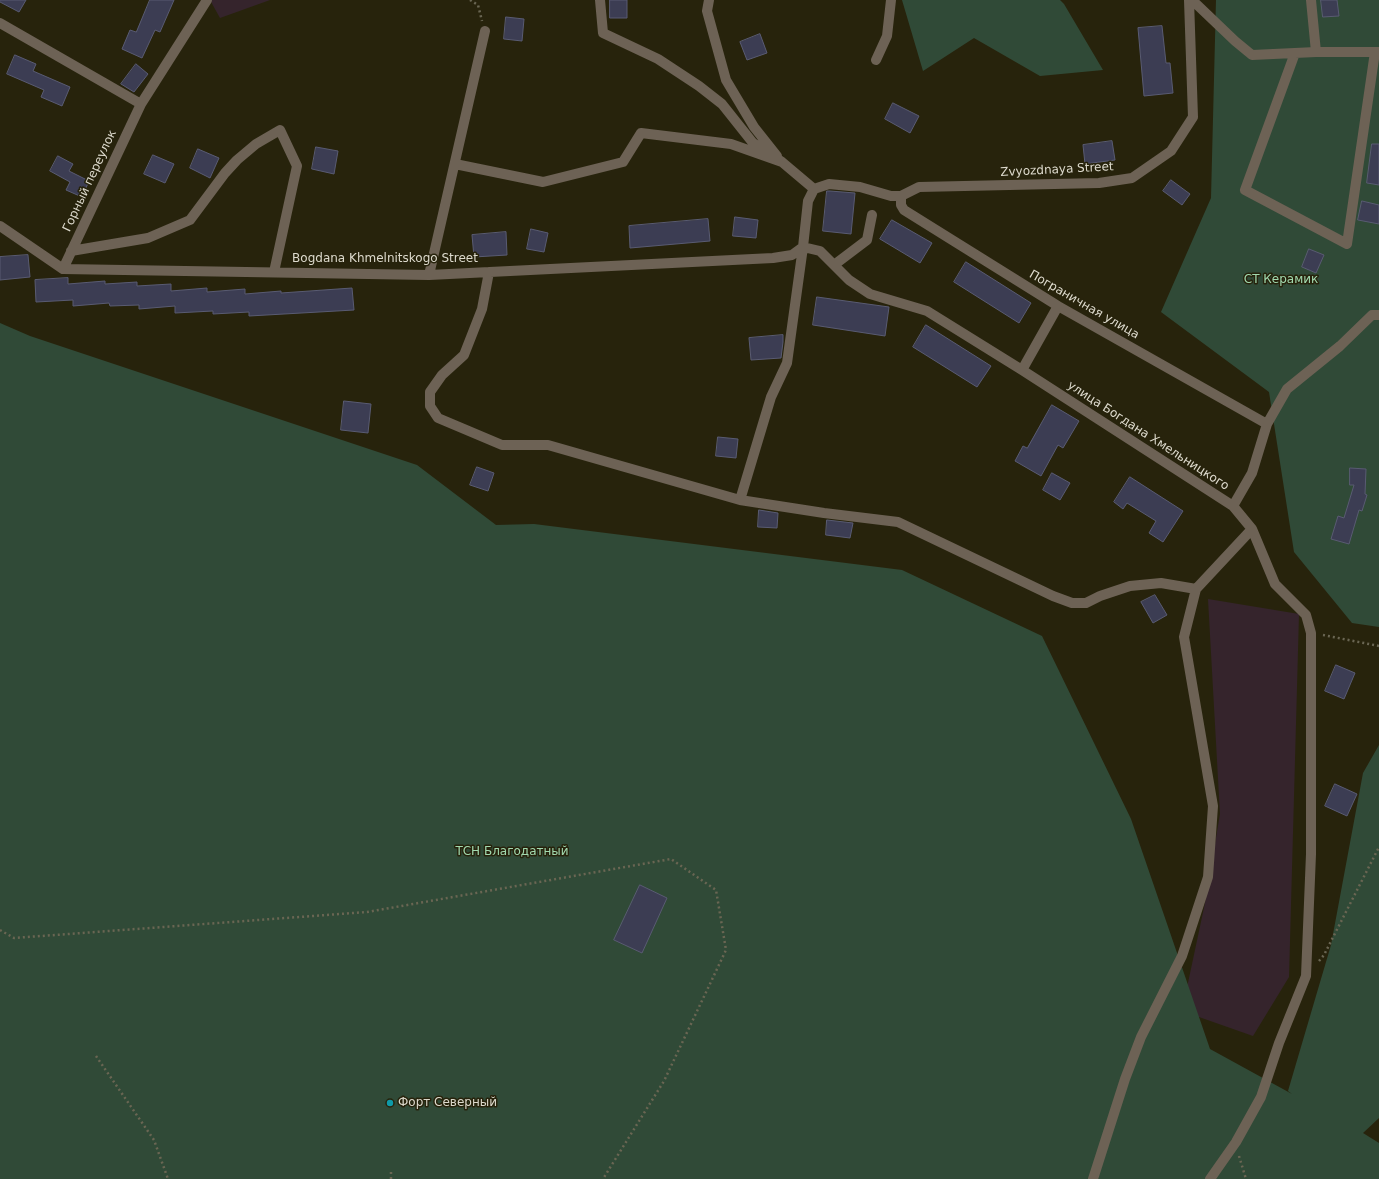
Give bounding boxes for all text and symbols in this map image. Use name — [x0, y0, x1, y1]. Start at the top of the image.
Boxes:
street label: Горный переулок — [60, 128, 120, 234]
street label: Zvyozdnaya Street — [1000, 160, 1114, 180]
street label: Bogdana Khmelnitskogo Street — [292, 252, 478, 266]
street label: Пограничная улица — [1026, 268, 1142, 342]
park label: СТ Керамик — [1244, 273, 1318, 287]
street label: улица Богдана Хмельницкого — [1064, 378, 1232, 494]
park label: ТСН Благодатный — [455, 845, 569, 859]
place label: Форт Северный — [398, 1096, 497, 1110]
marker: Форт Северный — [385, 1098, 395, 1108]

